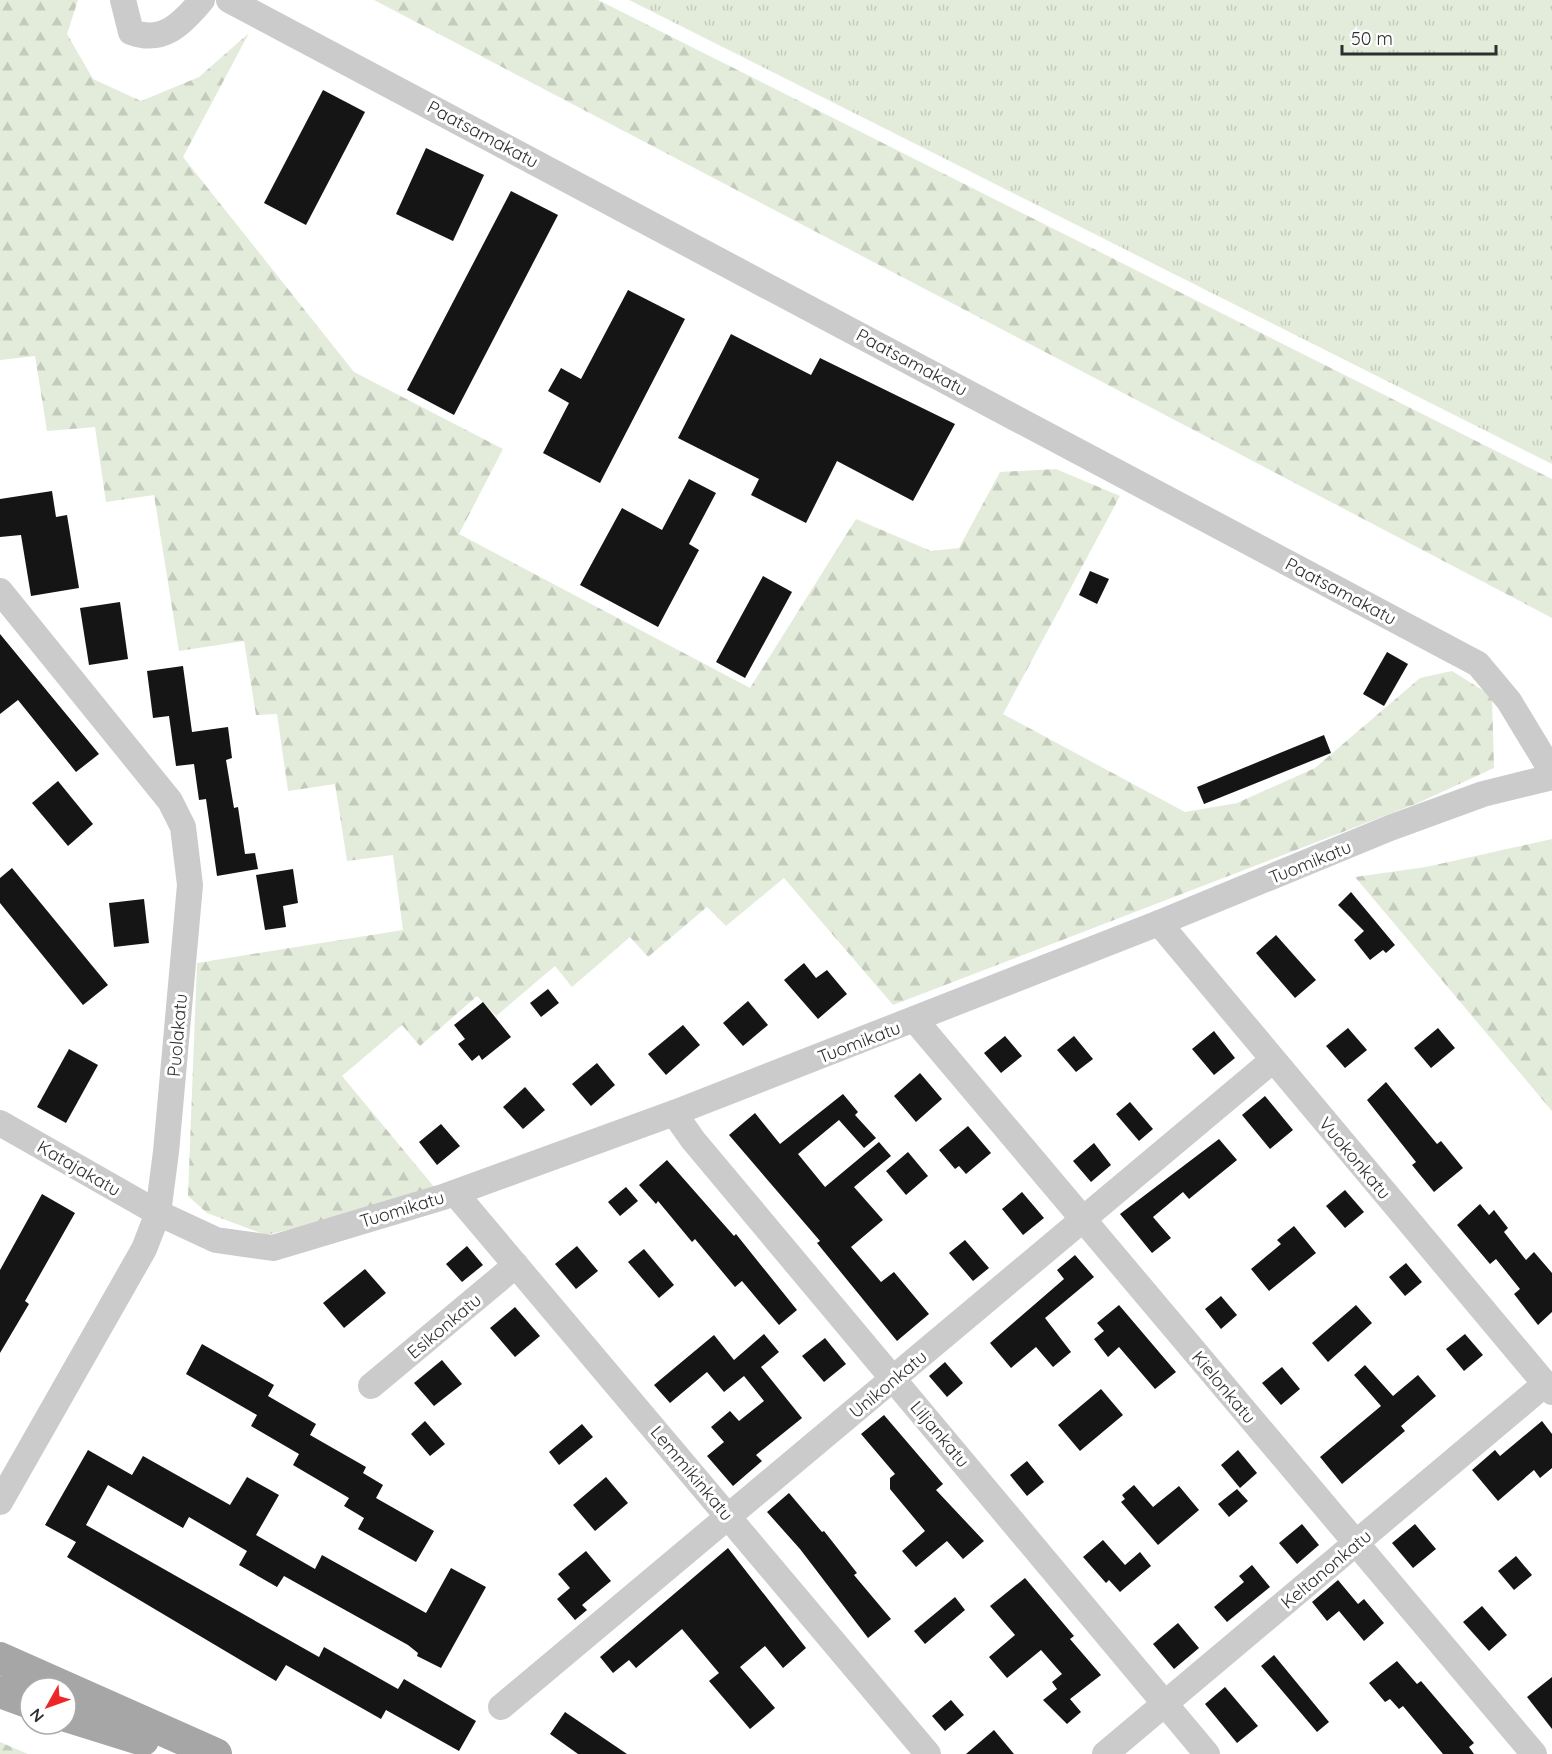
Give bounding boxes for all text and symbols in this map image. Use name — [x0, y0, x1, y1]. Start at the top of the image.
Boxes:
scale bar — [1342, 18, 1496, 56]
text: 50 m — [1351, 27, 1393, 50]
street label: Paatsamakatu — [423, 95, 543, 173]
street label: Paatsamakatu — [852, 323, 972, 401]
street label: Paatsamakatu — [1281, 552, 1401, 630]
street label: Tuomikatu — [1265, 835, 1355, 889]
street label: Puolakatu — [162, 992, 192, 1078]
street label: Tuomikatu — [814, 1016, 904, 1068]
street label: Vuokonkatu — [1314, 1112, 1396, 1204]
street label: Katajakatu — [33, 1135, 125, 1201]
street label: Tuomikatu — [357, 1185, 447, 1233]
street label: Esikonkatu — [402, 1288, 486, 1364]
street label: Unikonkatu — [844, 1345, 932, 1423]
street label: Kielonkatu — [1187, 1346, 1261, 1428]
street label: Liljankatu — [905, 1396, 975, 1472]
street label: Lemmikinkatu — [646, 1421, 738, 1525]
street label: Keltanonkatu — [1276, 1524, 1376, 1614]
north arrow — [18, 1676, 78, 1736]
text: N — [25, 1705, 48, 1727]

